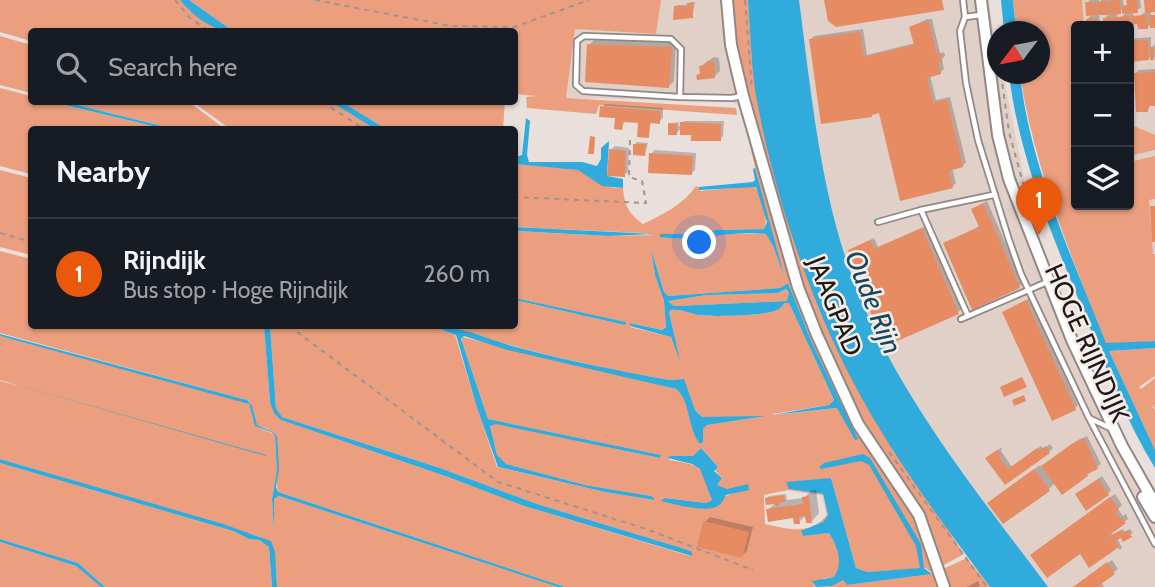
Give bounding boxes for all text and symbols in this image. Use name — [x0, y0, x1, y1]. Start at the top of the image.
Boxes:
north arrow — [987, 21, 1050, 84]
map controls — [1071, 21, 1134, 210]
button: + — [1071, 21, 1134, 84]
search box — [28, 28, 518, 105]
icon: search — [52, 48, 90, 86]
text: Search here — [108, 51, 237, 83]
button: − — [1071, 84, 1134, 147]
button: layers — [1071, 147, 1134, 210]
text: Nearby — [56, 153, 150, 190]
pin: 1 — [1016, 177, 1062, 235]
your location — [682, 225, 716, 259]
text: Rijndijk — [123, 244, 206, 276]
water label: Oude Rijn — [838, 245, 910, 359]
street label: JAAGPAD — [800, 251, 869, 360]
street label: HOGE RIJNDIJK — [1038, 259, 1136, 428]
text: 1 — [75, 260, 83, 288]
text: 260 m — [423, 260, 490, 288]
text: Bus stop · Hoge Rijndijk — [123, 276, 348, 304]

